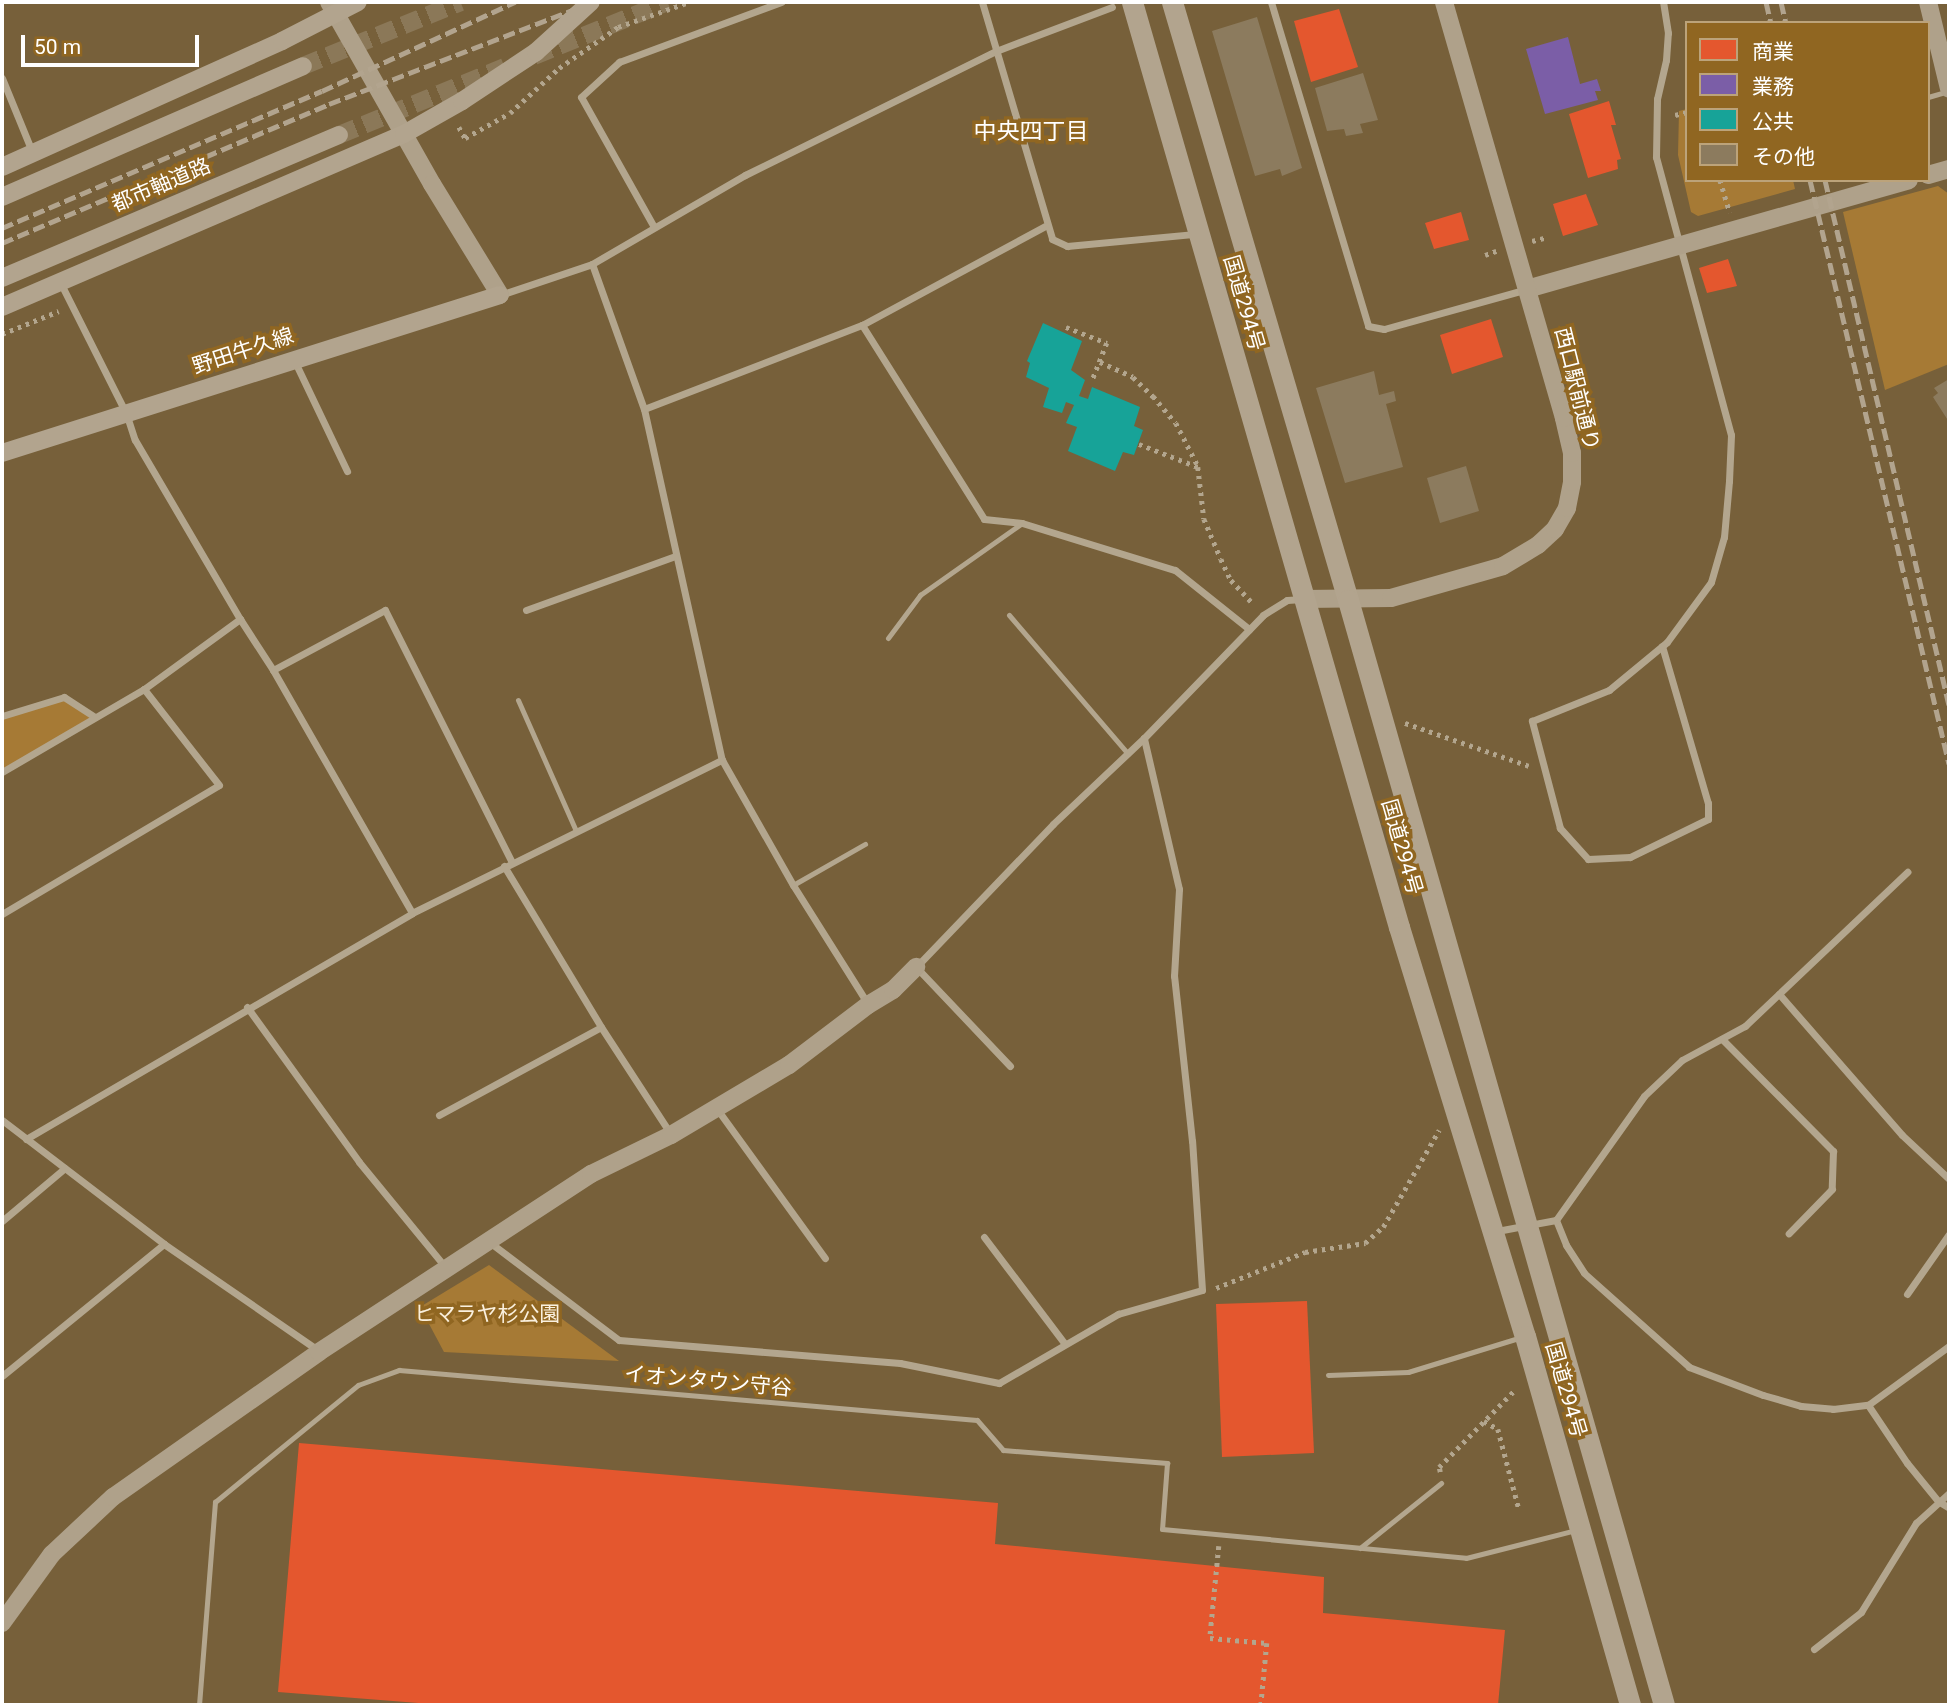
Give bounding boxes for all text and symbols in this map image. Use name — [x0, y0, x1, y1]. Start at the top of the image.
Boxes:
scale bar — [24, 21, 203, 65]
legend — [1685, 21, 1930, 182]
text: 50 m — [34, 35, 81, 59]
text: 商業 — [1752, 40, 1794, 64]
text: 業務 — [1752, 75, 1794, 99]
text: 公共 — [1752, 110, 1794, 134]
district label: 中央四丁目 — [974, 118, 1088, 146]
text: その他 — [1752, 145, 1815, 169]
street label: 都市軸道路 — [108, 153, 214, 217]
street label: 国道294号 — [1218, 252, 1270, 354]
street label: 野田牛久線 — [189, 323, 297, 379]
street label: 西口駅前通り — [1550, 325, 1604, 453]
street label: 国道294号 — [1376, 796, 1428, 898]
park label: ヒマラヤ杉公園 — [414, 1301, 560, 1327]
street label: 国道294号 — [1540, 1339, 1592, 1441]
street label: イオンタウン守谷 — [623, 1361, 793, 1401]

